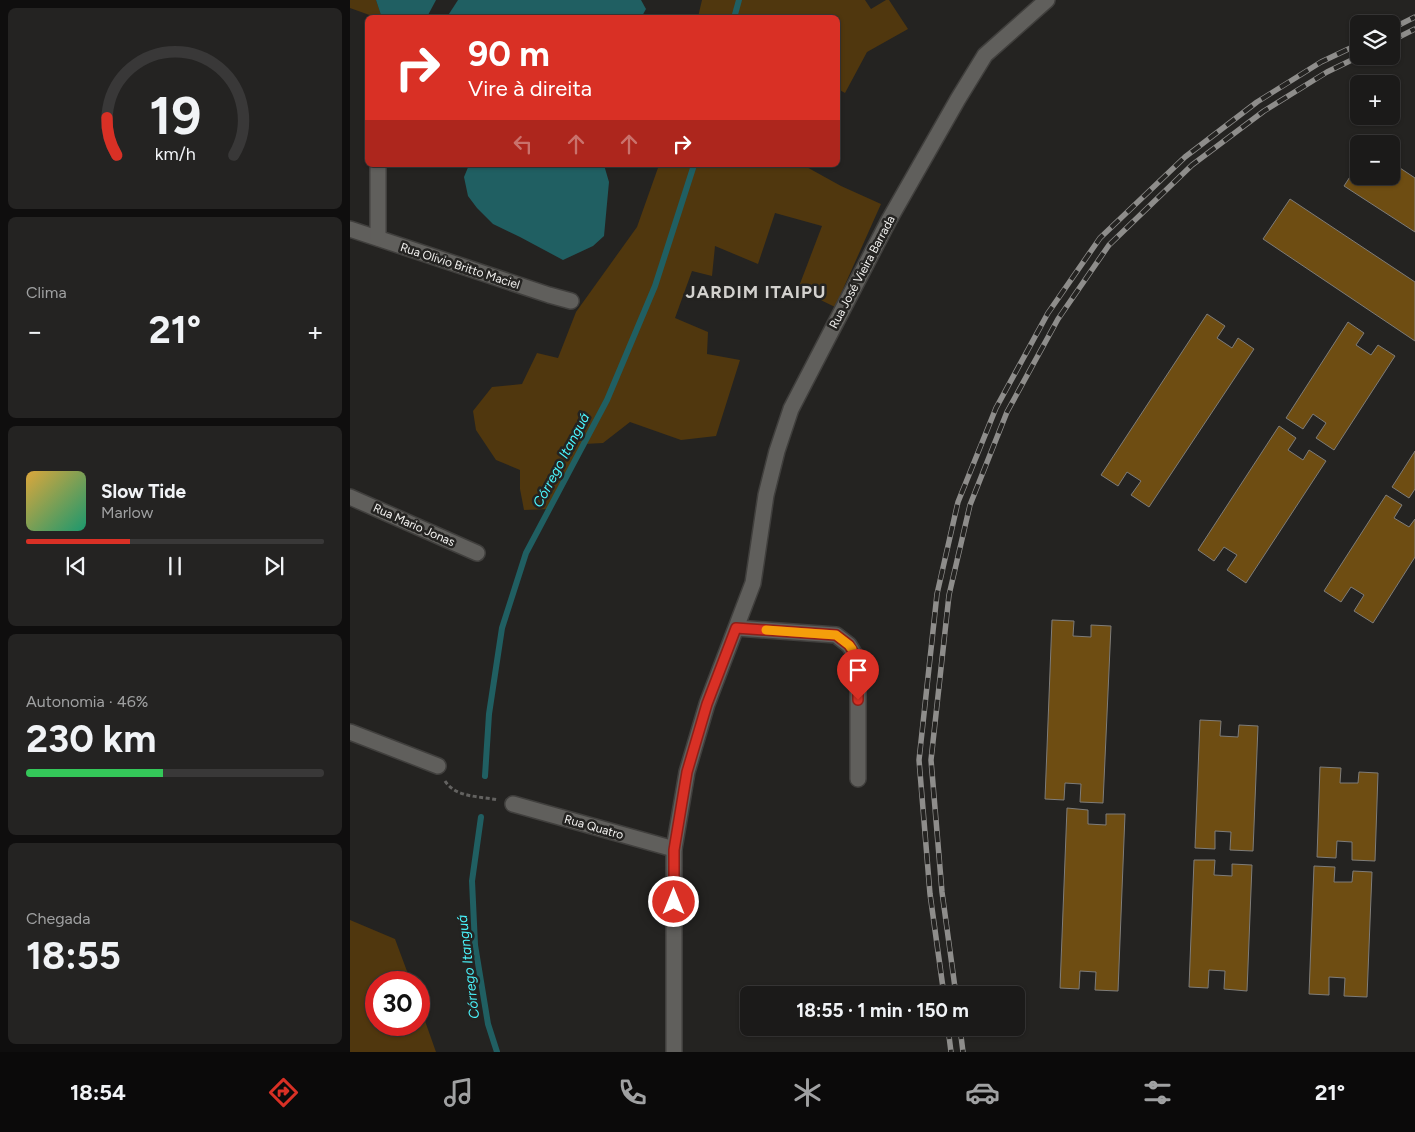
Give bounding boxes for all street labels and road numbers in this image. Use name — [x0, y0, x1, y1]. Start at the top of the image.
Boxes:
street label: Rua José Vieira Barrada — [826, 213, 898, 331]
street label: Rua Olivio Britto Maciel — [398, 240, 522, 292]
street label: Rua Mario Jonas — [371, 501, 457, 549]
street label: Rua Quatro — [563, 812, 625, 842]

